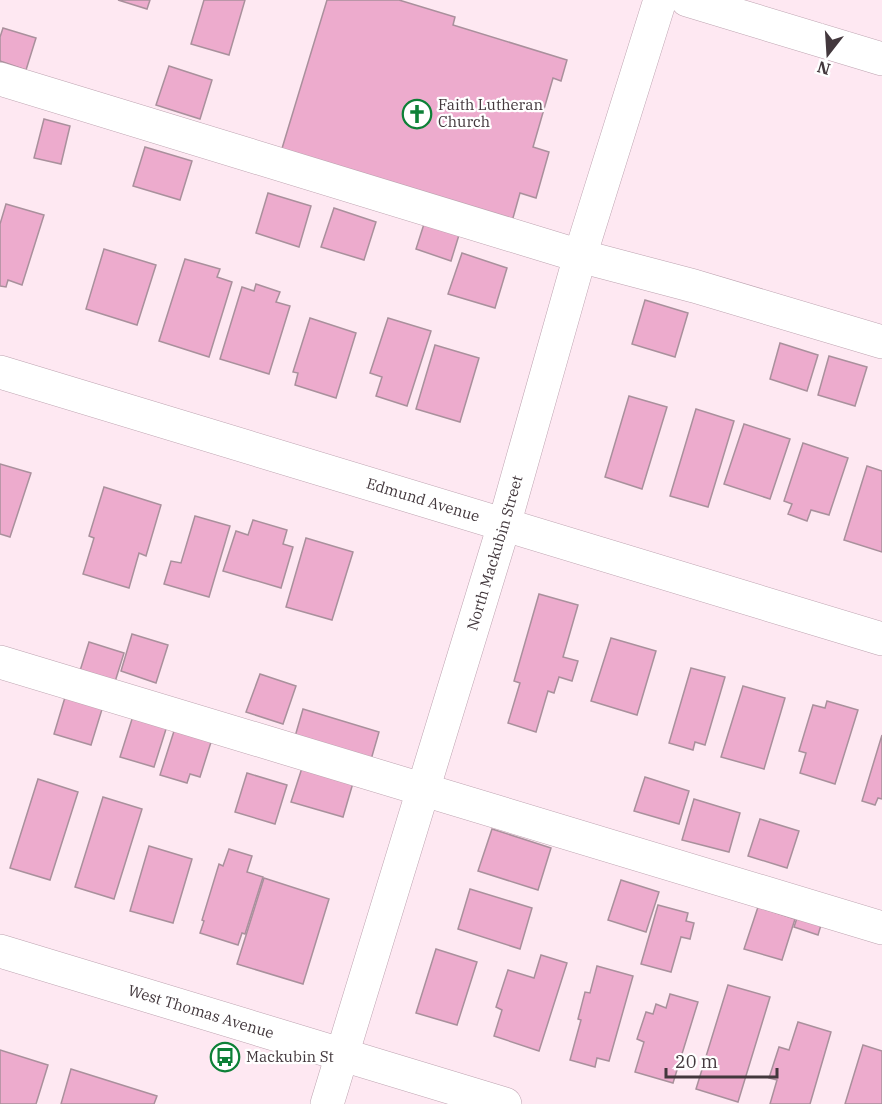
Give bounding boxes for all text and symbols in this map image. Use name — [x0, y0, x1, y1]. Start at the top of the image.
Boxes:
north arrow — [798, 24, 858, 84]
text: N — [815, 57, 833, 80]
place label: Faith Lutheran Church — [438, 95, 543, 131]
church icon: Faith Lutheran Church — [401, 98, 433, 130]
street label: North Mackubin Street — [462, 473, 527, 633]
street label: Edmund Avenue — [364, 474, 482, 526]
street label: West Thomas Avenue — [126, 980, 276, 1042]
bus stop icon: Mackubin St — [209, 1041, 241, 1073]
scale bar — [666, 1041, 777, 1079]
place label: Mackubin St — [246, 1047, 334, 1066]
text: 20 m — [675, 1050, 718, 1073]

